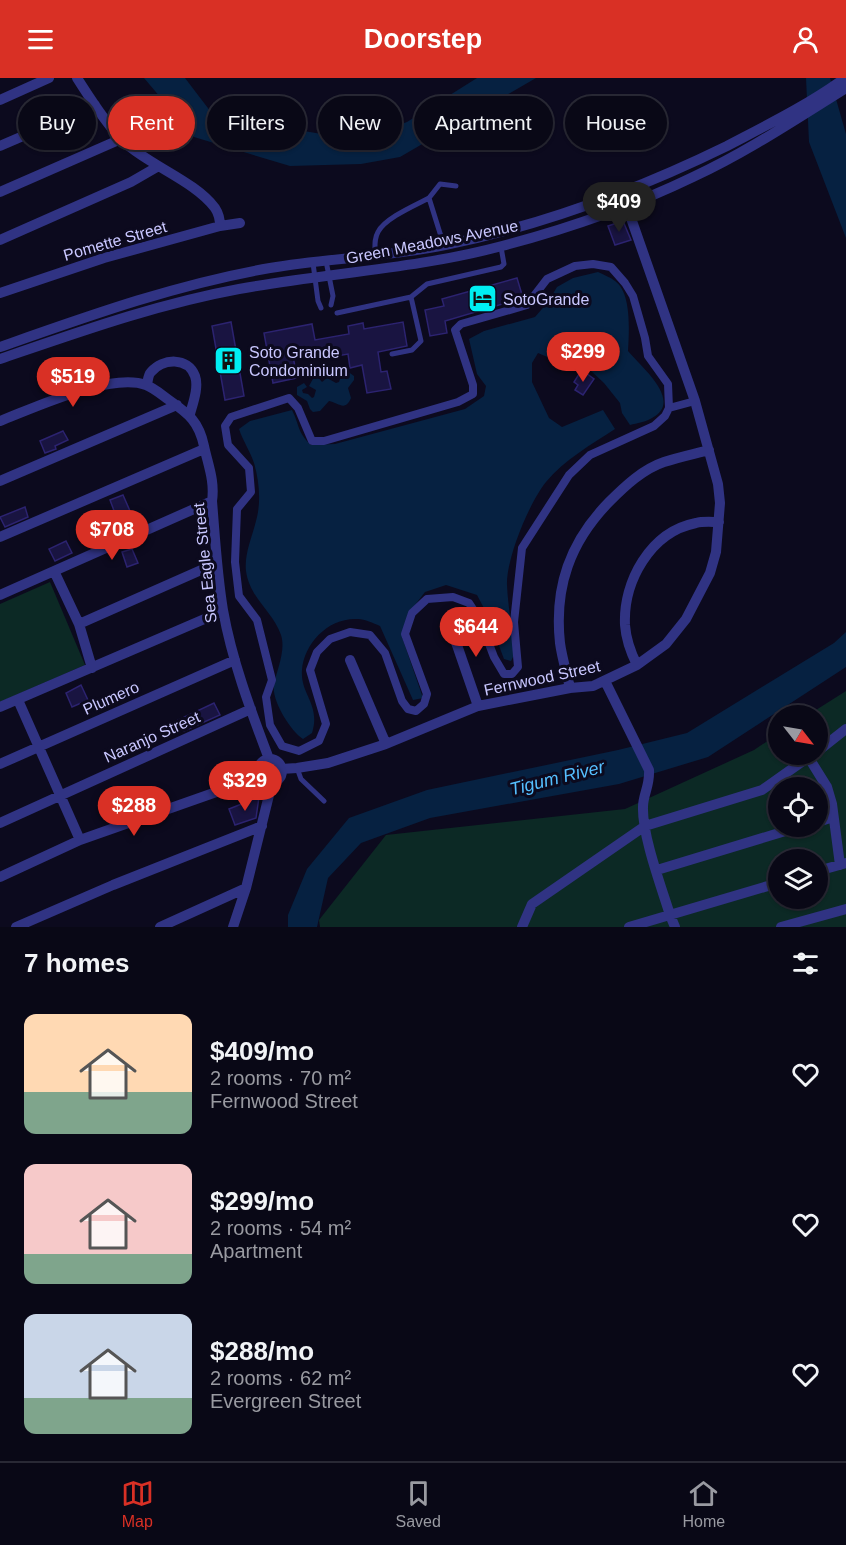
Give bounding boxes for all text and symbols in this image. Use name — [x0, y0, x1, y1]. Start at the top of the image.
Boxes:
icon: menu — [24, 23, 57, 56]
icon: person — [789, 23, 822, 56]
text: Doorstep — [364, 24, 482, 54]
chip: Buy — [18, 96, 96, 150]
chip: Rent — [108, 96, 195, 150]
chip: Filters — [207, 96, 306, 150]
chip: New — [318, 96, 402, 150]
chip: Apartment — [414, 96, 553, 150]
chip: House — [565, 96, 667, 150]
pin: $409 — [583, 182, 655, 233]
text: $409 — [597, 190, 641, 212]
street label: Green Meadows Avenue — [345, 217, 520, 267]
street label: Pomette Street — [61, 218, 169, 264]
hotel icon: SotoGrande — [466, 283, 498, 315]
place label: SotoGrande — [503, 291, 589, 308]
pin: $299 — [547, 332, 619, 383]
text: $299 — [561, 340, 605, 362]
place label: Soto Grande Condominium — [249, 344, 348, 379]
building icon: Soto Grande Condominium — [212, 345, 244, 377]
pin: $519 — [37, 357, 109, 408]
text: $519 — [51, 365, 95, 387]
street label: Sea Eagle Street — [190, 501, 220, 624]
pin: $708 — [76, 510, 148, 561]
text: $708 — [90, 518, 134, 540]
pin: $644 — [440, 607, 512, 658]
text: $644 — [454, 615, 498, 637]
street label: Fernwood Street — [482, 657, 602, 699]
street label: Plumero — [80, 678, 142, 718]
north arrow — [768, 705, 828, 765]
map controls — [768, 705, 828, 909]
street label: Naranjo Street — [101, 708, 203, 766]
water label: Tigum River — [508, 756, 607, 799]
pin: $329 — [209, 761, 281, 812]
text: $329 — [223, 769, 267, 791]
button: locate — [768, 777, 828, 837]
pin: $288 — [98, 786, 170, 837]
text: $288 — [112, 794, 156, 816]
button: layers — [768, 849, 828, 909]
icon: filters — [789, 947, 822, 980]
text: 7 homes — [24, 948, 130, 978]
text: $409/mo — [210, 1036, 314, 1066]
icon: home — [72, 1038, 144, 1110]
icon: heart — [789, 1058, 822, 1091]
text: 2 rooms · 70 m² — [210, 1067, 351, 1089]
text: Fernwood Street — [210, 1090, 358, 1112]
text: $299/mo — [210, 1186, 314, 1216]
icon: home — [72, 1188, 144, 1260]
icon: heart — [789, 1208, 822, 1241]
text: 2 rooms · 54 m² — [210, 1217, 351, 1239]
text: Apartment — [210, 1240, 302, 1262]
text: $288/mo — [210, 1336, 314, 1366]
icon: home — [72, 1338, 144, 1410]
icon: heart — [789, 1358, 822, 1391]
text: 2 rooms · 62 m² — [210, 1367, 351, 1389]
text: Evergreen Street — [210, 1390, 361, 1412]
tab: Map — [121, 1477, 154, 1531]
tab: Saved — [395, 1477, 441, 1531]
tab: Home — [682, 1477, 725, 1531]

